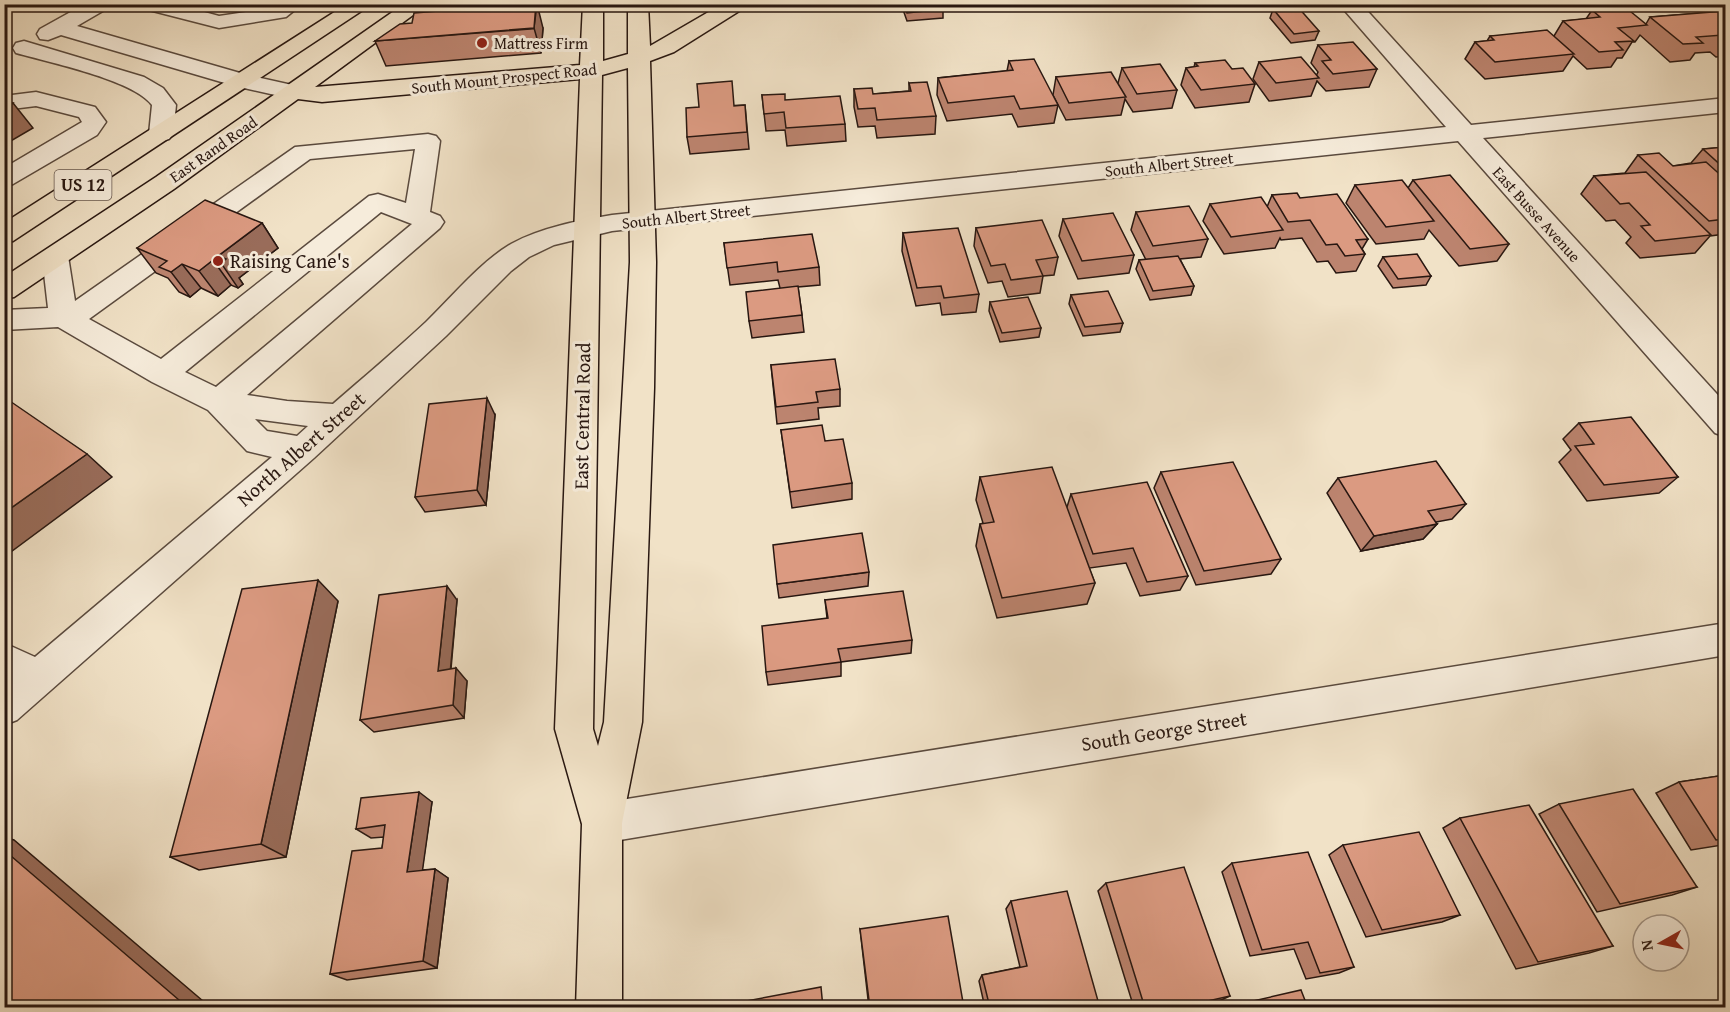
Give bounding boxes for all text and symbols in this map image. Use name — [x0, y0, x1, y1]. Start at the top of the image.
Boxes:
place label: Mattress Firm — [494, 31, 588, 55]
marker: Mattress Firm — [475, 36, 489, 50]
street label: South Mount Prospect Road — [410, 56, 598, 100]
street label: East Rand Road — [164, 110, 262, 188]
street label: South Albert Street — [1104, 145, 1235, 183]
street label: East Busse Avenue — [1487, 161, 1587, 267]
road number: US 12 — [54, 170, 112, 200]
street label: South Albert Street — [621, 197, 752, 235]
place label: Raising Cane's — [230, 246, 350, 275]
marker: Raising Cane's — [211, 254, 225, 268]
street label: East Central Road — [566, 342, 597, 490]
street label: North Albert Street — [230, 385, 371, 513]
street label: South George Street — [1079, 703, 1249, 758]
north arrow — [1631, 913, 1691, 973]
text: N — [1633, 938, 1659, 953]

